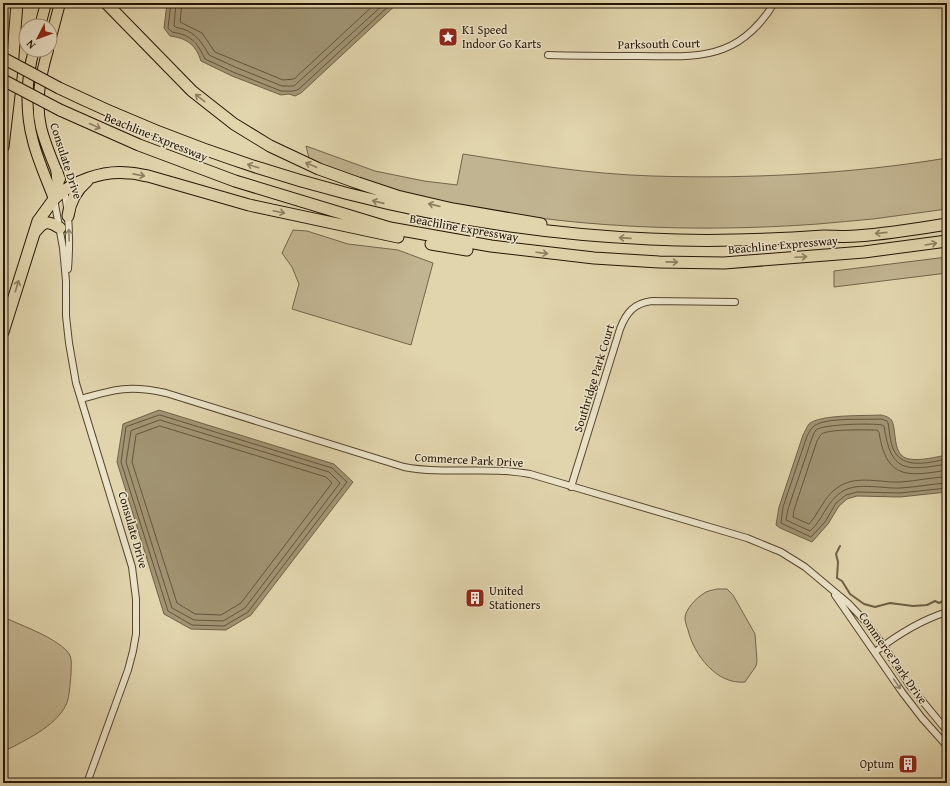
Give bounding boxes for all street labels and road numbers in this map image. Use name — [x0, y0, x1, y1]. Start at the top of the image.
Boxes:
street label: Parksouth Court — [618, 34, 701, 53]
street label: Beachline Expressway — [102, 108, 211, 165]
street label: Consulate Drive — [46, 121, 87, 201]
street label: Beachline Expressway — [408, 210, 520, 245]
street label: Beachline Expressway — [727, 231, 839, 258]
street label: Southridge Park Court — [569, 321, 618, 434]
street label: Commerce Park Drive — [414, 448, 524, 471]
street label: Consulate Drive — [114, 489, 153, 571]
street label: Commerce Park Drive — [855, 608, 932, 708]

